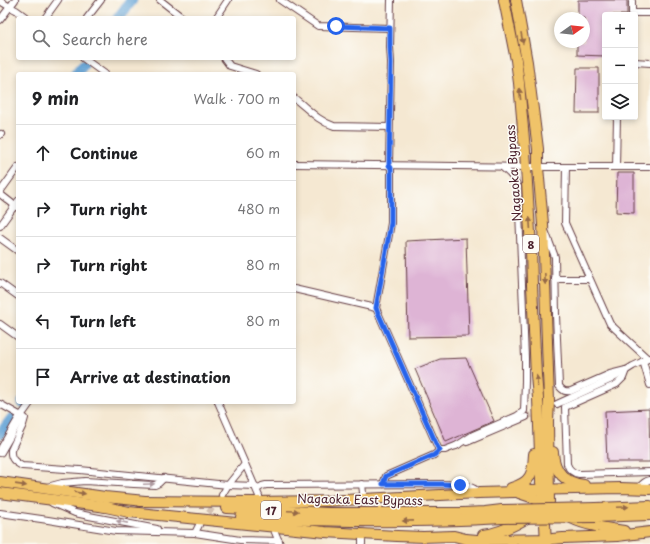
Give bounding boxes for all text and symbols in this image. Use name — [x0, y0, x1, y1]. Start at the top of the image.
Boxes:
north arrow — [554, 12, 590, 48]
map controls — [602, 12, 638, 120]
button: + — [602, 12, 638, 48]
search box — [16, 16, 296, 60]
route start — [327, 17, 345, 35]
icon: search — [30, 27, 52, 49]
text: Search here — [62, 27, 148, 50]
one-way arrow — [520, 32, 526, 45]
button: − — [602, 48, 638, 84]
button: layers — [602, 84, 638, 120]
text: 9 min — [32, 85, 79, 111]
one-way arrow — [517, 88, 523, 100]
text: Walk · 700 m — [193, 89, 280, 108]
street label: Nagaoka Bypass — [501, 124, 525, 222]
text: Continue — [70, 141, 138, 164]
icon: ahead — [32, 142, 54, 164]
text: 60 m — [246, 143, 280, 162]
text: Turn right — [70, 197, 147, 220]
icon: right — [32, 198, 54, 220]
text: 480 m — [238, 199, 280, 218]
one-way arrow — [526, 217, 533, 229]
road number: 8 — [523, 235, 539, 253]
text: Turn right — [70, 253, 147, 276]
icon: right — [32, 254, 54, 276]
text: 80 m — [246, 255, 280, 274]
one-way arrow — [541, 273, 548, 285]
text: Turn left — [70, 309, 136, 332]
icon: left — [32, 310, 54, 332]
text: 80 m — [246, 311, 280, 330]
text: Arrive at destination — [70, 365, 231, 388]
icon: arrive — [32, 366, 54, 388]
one-way arrow — [533, 375, 540, 387]
route end — [451, 476, 469, 494]
one-way arrow — [143, 481, 155, 488]
one-way arrow — [15, 482, 27, 488]
street label: Nagaoka East Bypass — [297, 489, 423, 509]
one-way arrow — [74, 490, 86, 496]
road number: 17 — [261, 501, 281, 519]
one-way arrow — [617, 504, 630, 510]
one-way arrow — [287, 508, 299, 515]
one-way arrow — [401, 518, 414, 524]
one-way arrow — [116, 519, 128, 525]

